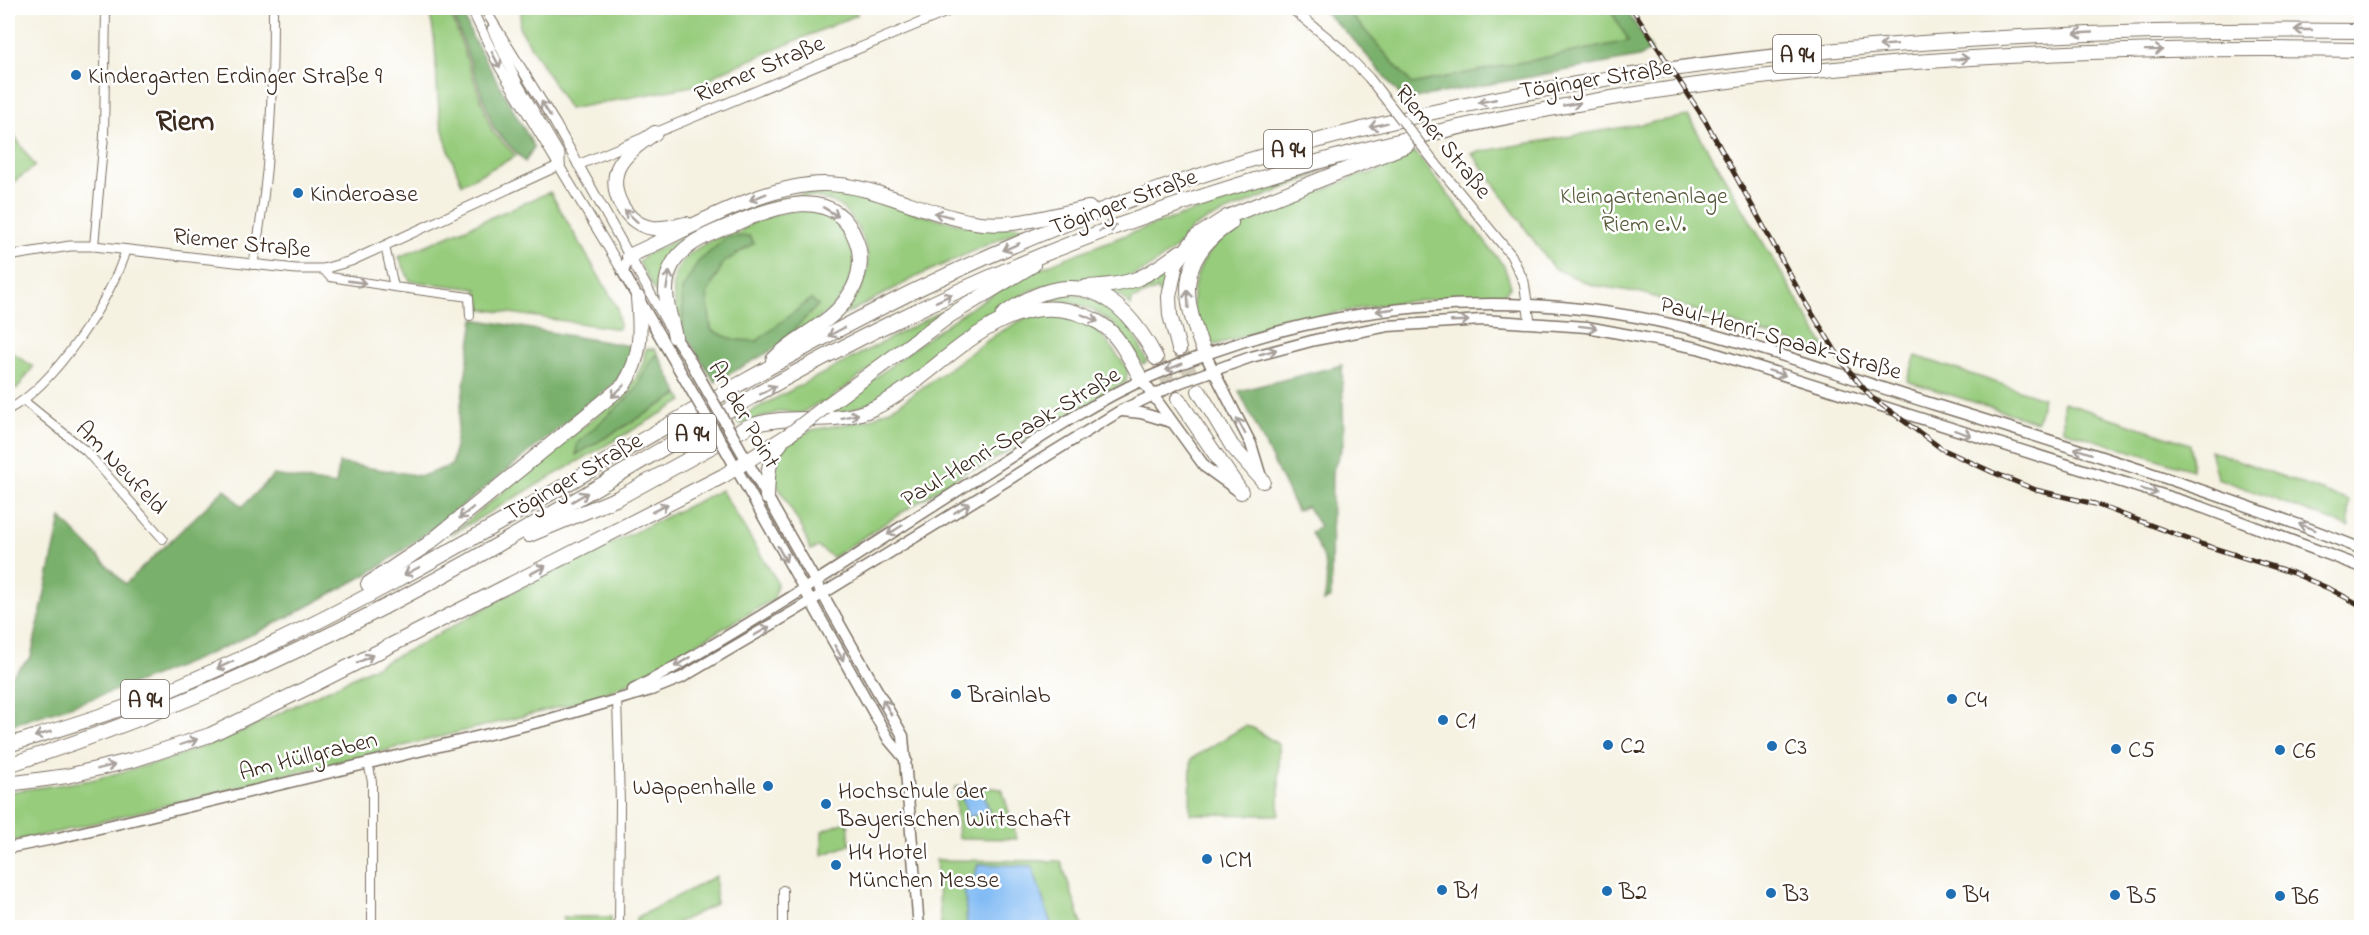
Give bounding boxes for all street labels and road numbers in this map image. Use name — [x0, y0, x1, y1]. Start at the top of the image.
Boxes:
street label: Riemer Straße — [689, 27, 831, 113]
road number: A 94 — [1773, 35, 1821, 73]
street label: Töginger Straße — [1517, 51, 1676, 110]
street label: Riemer Straße — [1385, 78, 1499, 208]
road number: A 94 — [1264, 130, 1312, 168]
street label: Töginger Straße — [1045, 160, 1203, 246]
street label: Riemer Straße — [171, 220, 313, 269]
street label: Paul-Henri-Spaak-Straße — [1655, 288, 1906, 391]
street label: An der Point — [698, 355, 788, 476]
street label: Paul-Henri-Spaak-Straße — [895, 359, 1128, 518]
street label: Am Neufeld — [66, 414, 175, 524]
road number: A 94 — [668, 414, 716, 452]
street label: Töginger Straße — [499, 424, 650, 532]
road number: A 94 — [121, 680, 169, 718]
street label: Am Hüllgraben — [236, 723, 382, 792]

